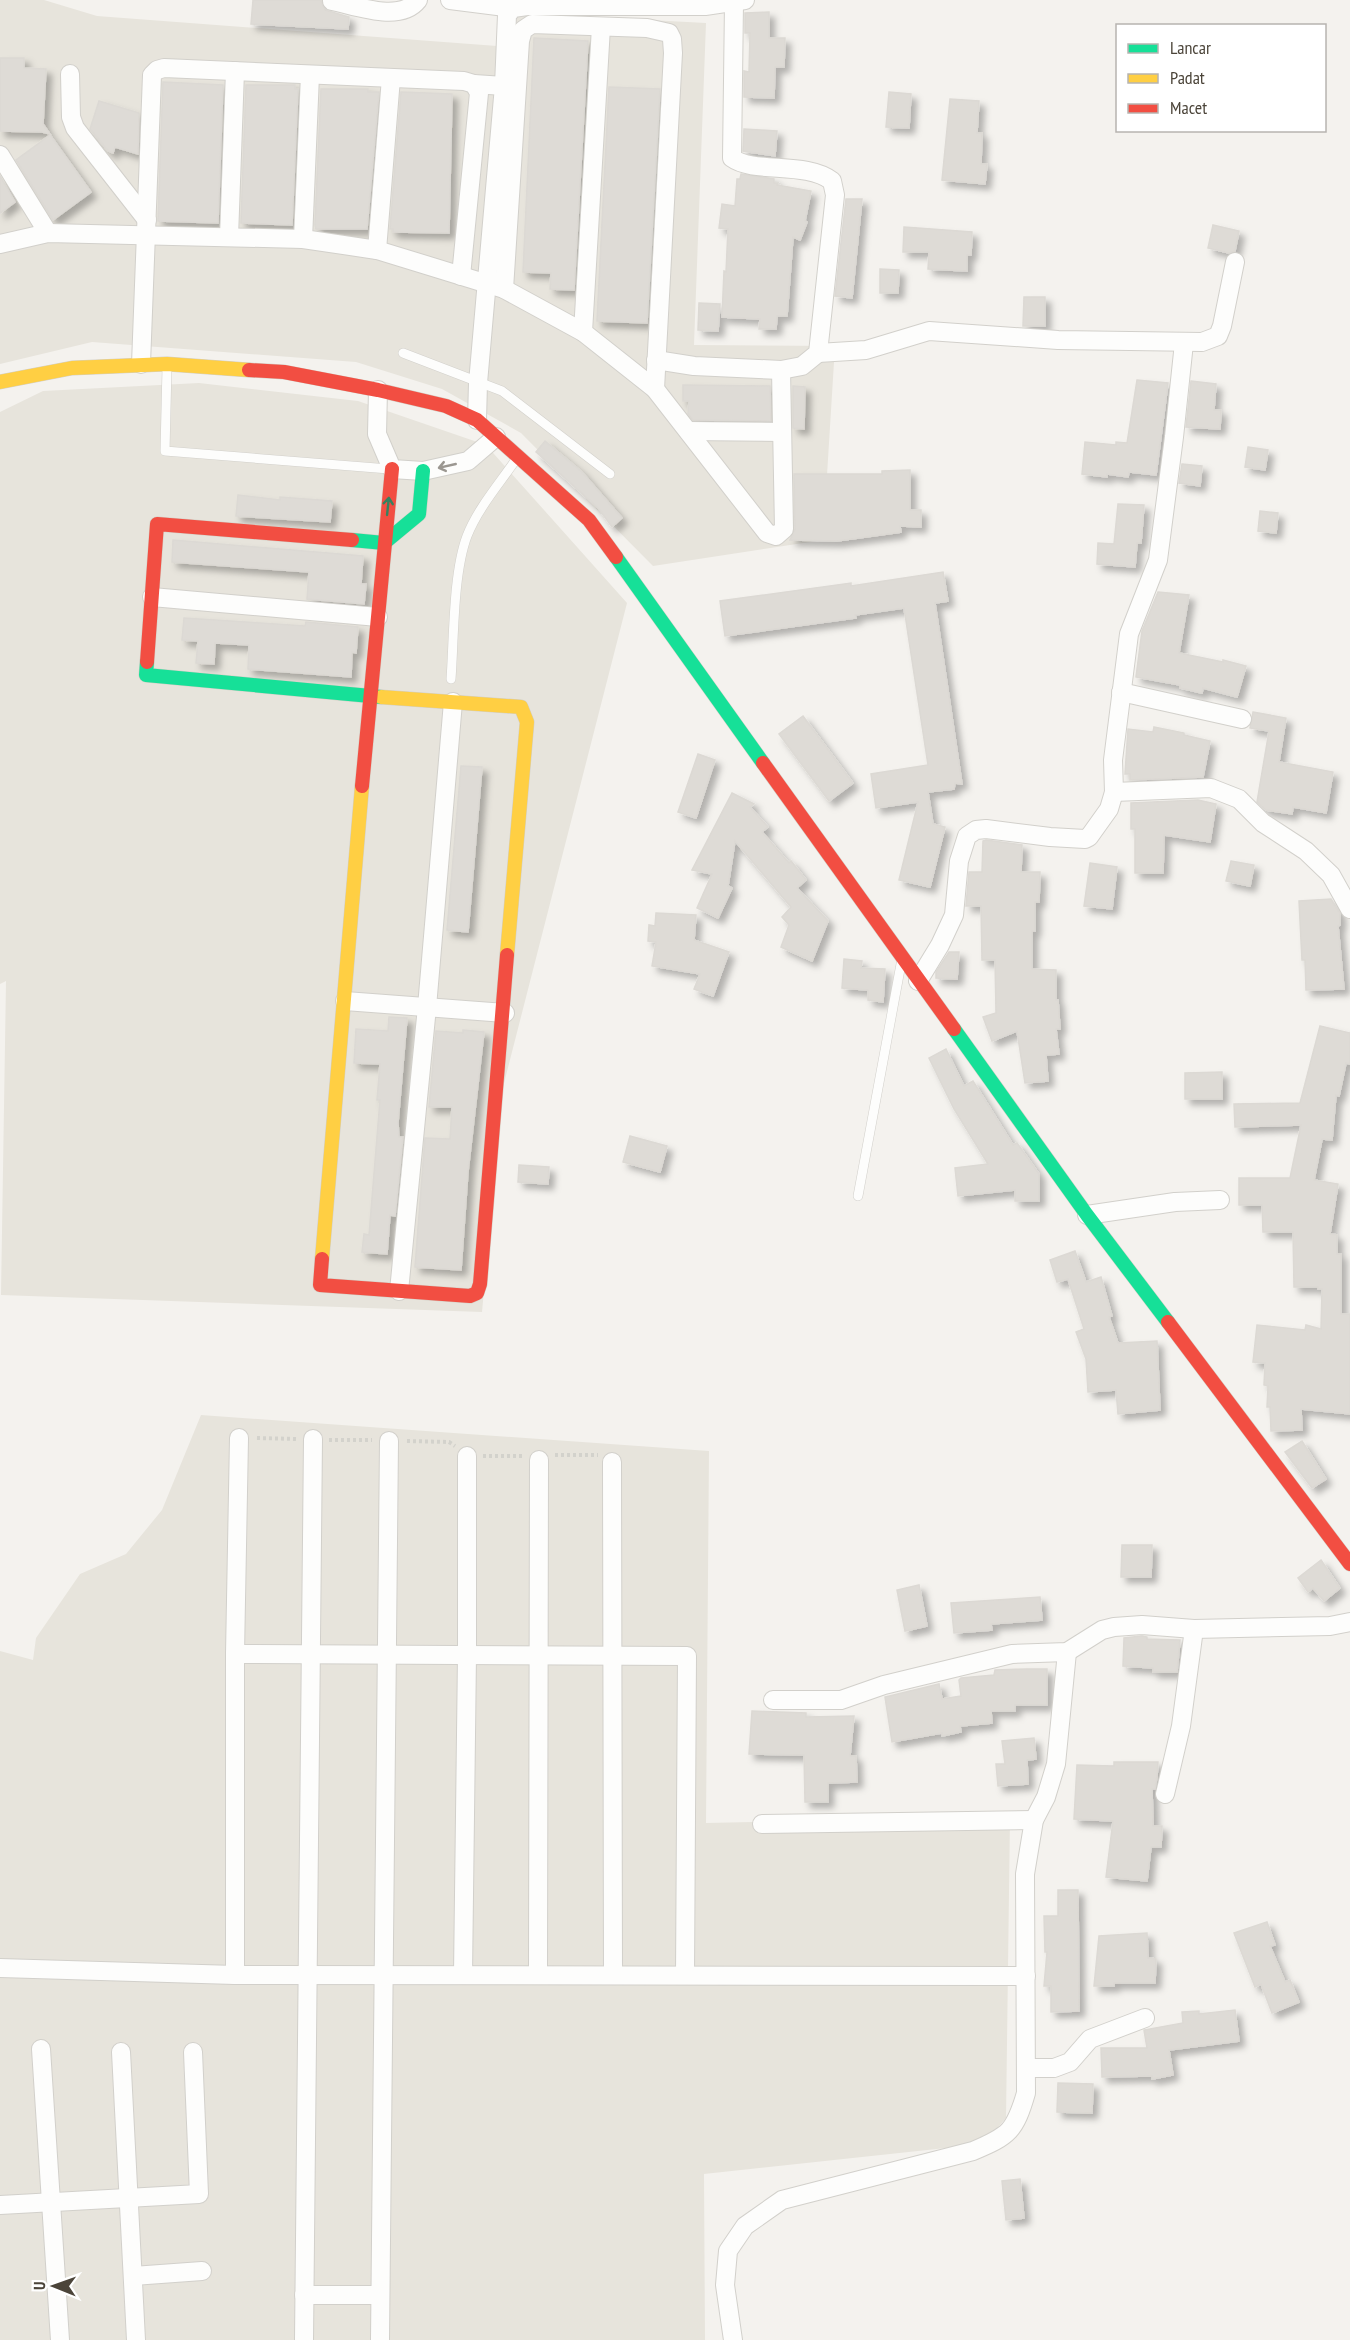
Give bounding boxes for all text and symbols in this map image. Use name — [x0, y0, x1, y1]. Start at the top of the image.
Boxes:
legend — [1116, 24, 1326, 132]
text: Lancar — [1170, 36, 1211, 59]
text: Padat — [1170, 66, 1205, 89]
text: Macet — [1170, 96, 1207, 119]
one-way arrow — [438, 460, 457, 472]
one-way arrow — [383, 497, 394, 516]
north arrow — [24, 2256, 84, 2316]
text: U — [29, 2281, 49, 2290]

